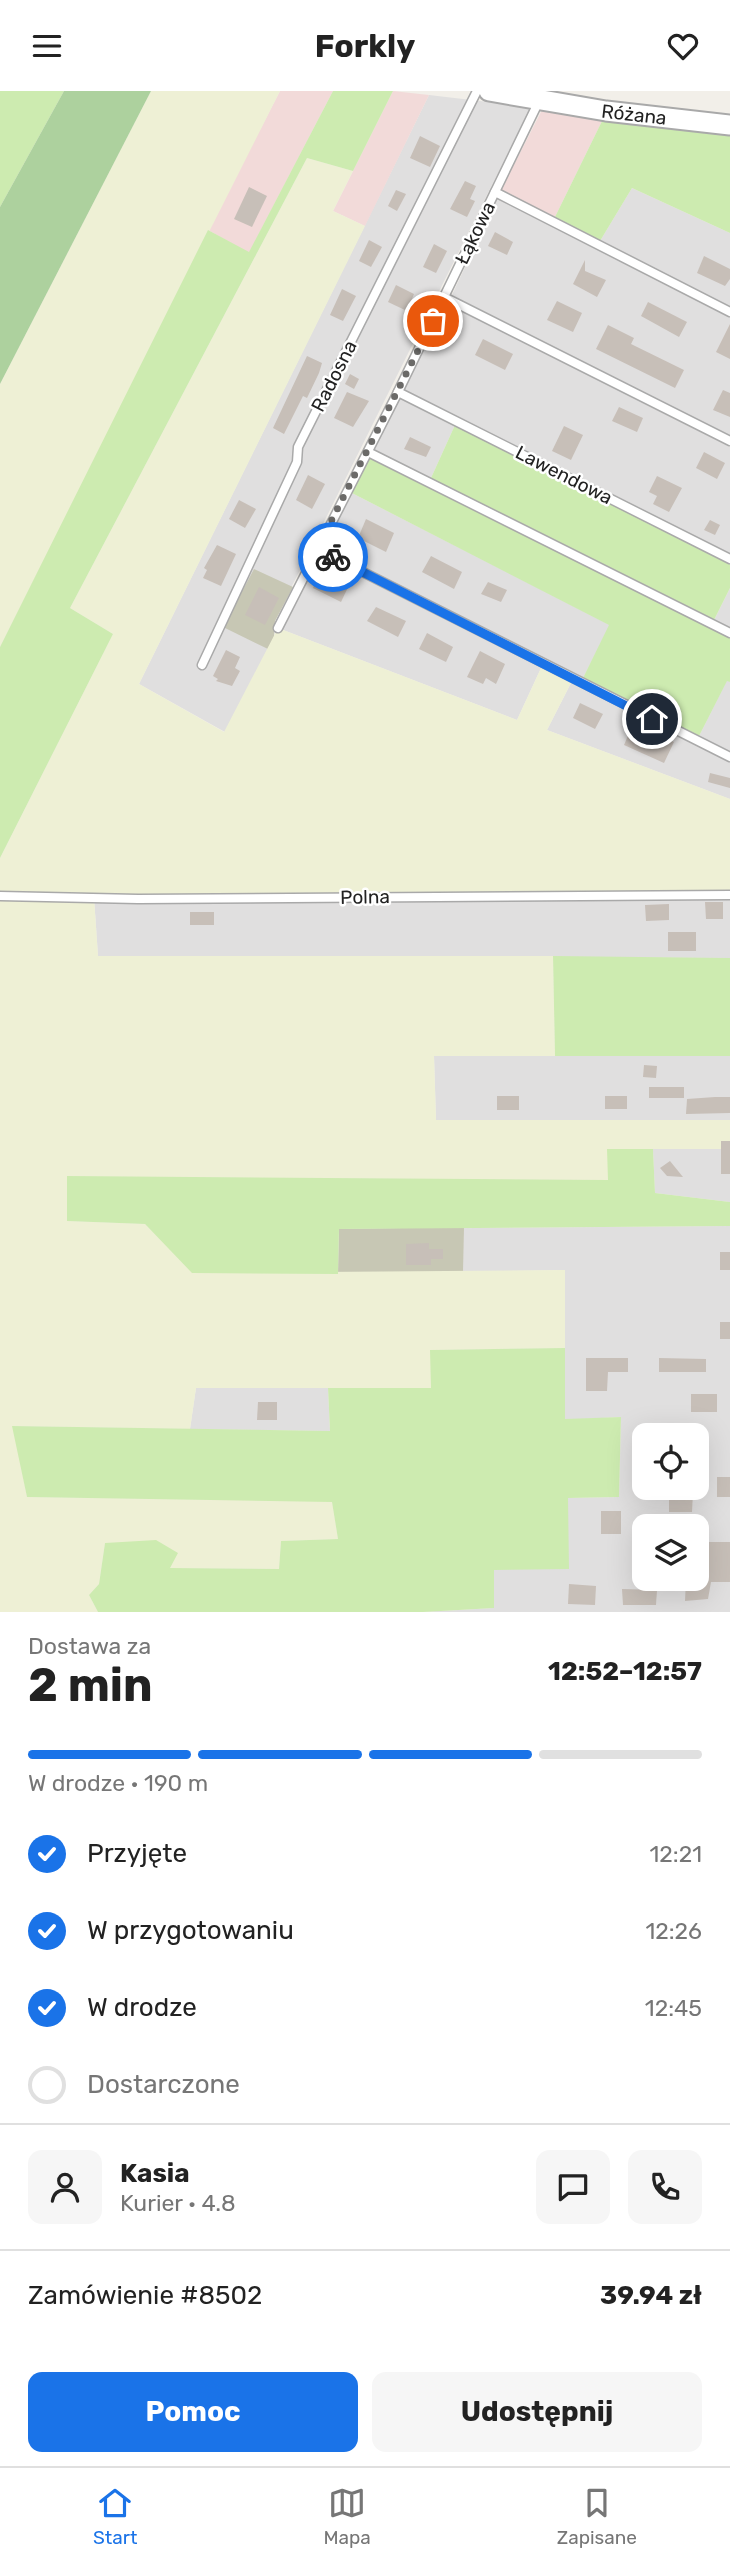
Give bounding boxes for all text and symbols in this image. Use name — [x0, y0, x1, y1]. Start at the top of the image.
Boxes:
icon: menu — [28, 27, 66, 65]
text: Forkly — [315, 27, 415, 65]
icon: heart — [664, 27, 702, 65]
street label: Różana — [600, 99, 668, 129]
street label: Łąkowa — [450, 198, 500, 268]
pin — [403, 291, 463, 351]
icon: bag — [414, 302, 452, 340]
street label: Radosna — [306, 337, 362, 415]
street label: Lawendowa — [512, 441, 616, 509]
courier — [298, 522, 368, 592]
icon: bike — [314, 538, 352, 576]
pin — [622, 689, 682, 749]
icon: home — [633, 700, 671, 738]
street label: Polna — [340, 885, 390, 909]
map controls — [632, 1423, 709, 1591]
button: locate — [632, 1423, 709, 1500]
button: layers — [632, 1514, 709, 1591]
text: Dostawa za — [28, 1632, 151, 1660]
text: 12:52–12:57 — [548, 1656, 702, 1687]
text: 2 min — [28, 1658, 153, 1713]
text: W drodze · 190 m — [28, 1769, 208, 1797]
icon: check — [28, 1835, 66, 1873]
text: Przyjęte — [87, 1838, 187, 1869]
text: 12:21 — [649, 1840, 702, 1868]
icon: check — [28, 1912, 66, 1950]
text: W przygotowaniu — [87, 1915, 294, 1946]
text: 12:26 — [645, 1917, 702, 1945]
icon: check — [28, 1989, 66, 2027]
text: W drodze — [87, 1992, 197, 2023]
text: 12:45 — [645, 1994, 702, 2022]
text: Dostarczone — [87, 2069, 240, 2100]
button: person — [28, 2150, 102, 2224]
button: chat — [536, 2150, 610, 2224]
button: phone — [628, 2150, 702, 2224]
text: Kasia — [120, 2158, 190, 2189]
text: Kurier · 4.8 — [120, 2189, 236, 2217]
text: Zamówienie #8502 — [28, 2280, 262, 2311]
text: 39.94 zł — [600, 2280, 702, 2311]
button: Pomoc — [28, 2372, 358, 2452]
button: Udostępnij — [372, 2372, 702, 2452]
tab: Start — [93, 2484, 137, 2549]
tab: Mapa — [323, 2484, 371, 2549]
tab: Zapisane — [557, 2484, 637, 2549]

